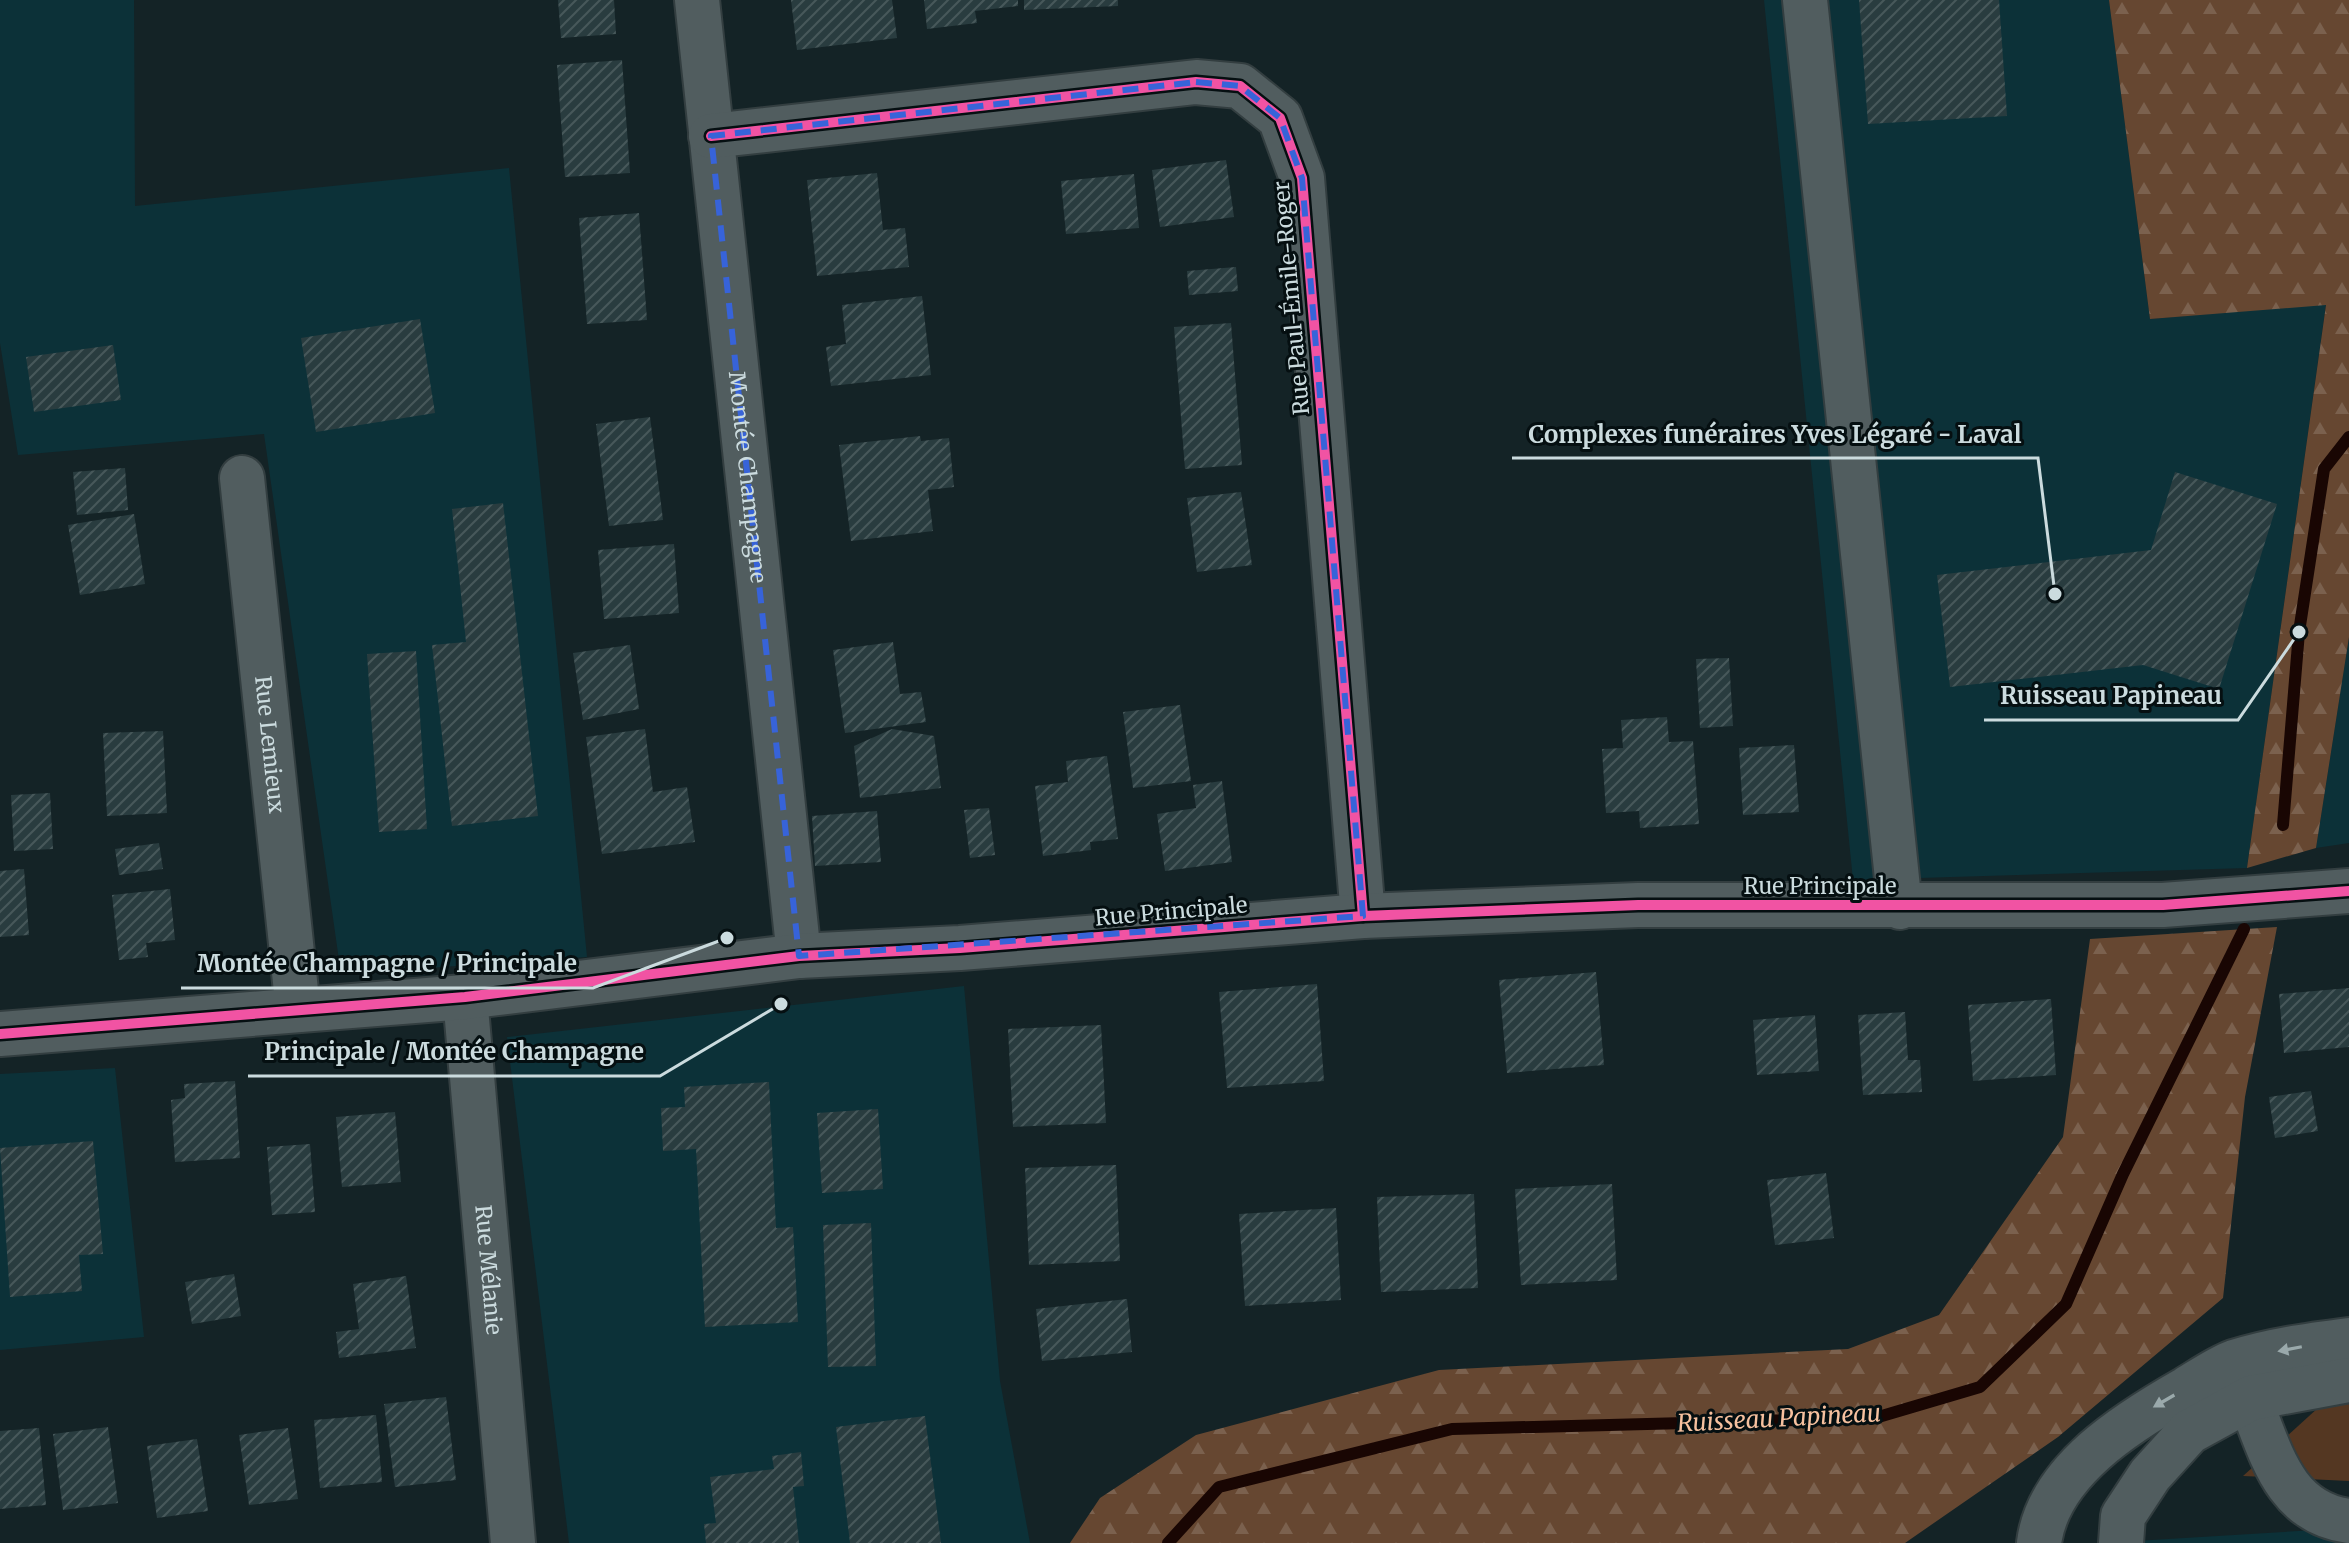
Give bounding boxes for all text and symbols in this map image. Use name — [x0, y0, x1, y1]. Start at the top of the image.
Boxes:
street label: Rue Paul-Émile-Roger — [1266, 180, 1315, 416]
street label: Montée Champagne — [723, 370, 773, 585]
callout: Complexes funéraires Yves Légaré - Laval — [1512, 410, 2038, 458]
text: Complexes funéraires Yves Légaré - Laval — [1528, 419, 2022, 450]
callout: Ruisseau Papineau — [1984, 672, 2238, 720]
street label: Rue Lemieux — [249, 674, 291, 815]
text: Ruisseau Papineau — [2000, 680, 2222, 711]
street label: Rue Principale — [1744, 872, 1896, 900]
street label: Rue Principale — [1094, 890, 1248, 932]
callout: Montée Champagne / Principale — [181, 940, 593, 988]
text: Montée Champagne / Principale — [197, 948, 577, 979]
callout: Principale / Montée Champagne — [248, 1028, 660, 1076]
text: Principale / Montée Champagne — [264, 1036, 644, 1067]
street label: Rue Mélanie — [469, 1204, 509, 1336]
one-way arrow — [2277, 1343, 2302, 1355]
one-way arrow — [2153, 1394, 2175, 1408]
water label: Ruisseau Papineau — [1676, 1397, 1882, 1439]

